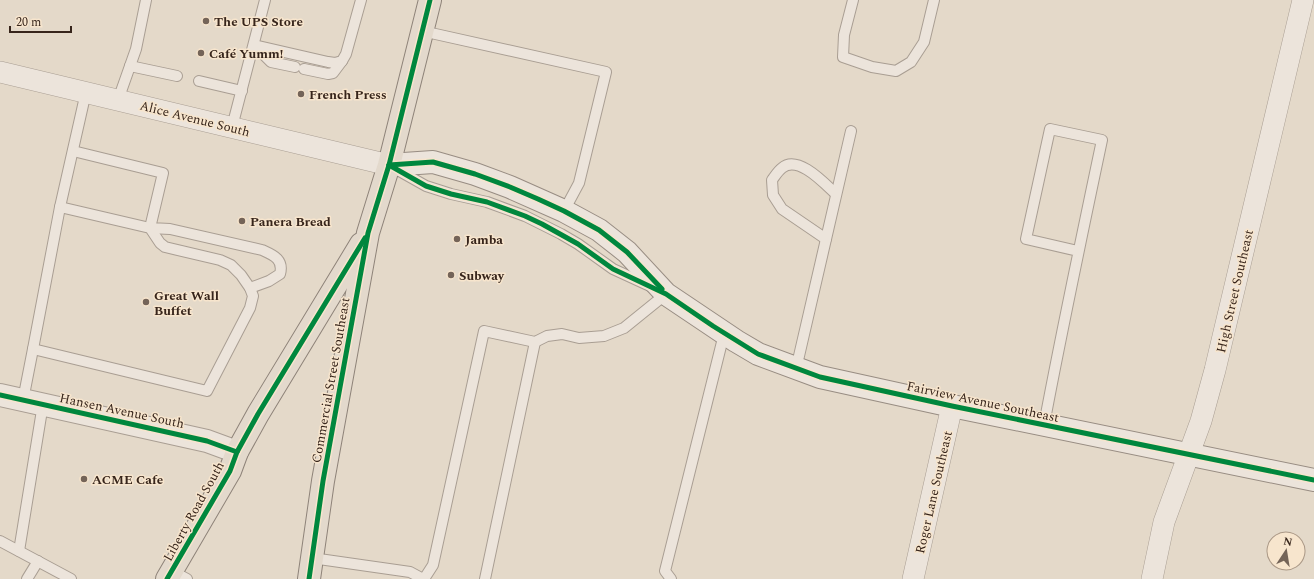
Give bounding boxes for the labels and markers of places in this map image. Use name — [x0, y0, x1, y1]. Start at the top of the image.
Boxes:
place label: The UPS Store — [214, 12, 303, 32]
marker: The UPS Store — [201, 16, 211, 26]
place label: Café Yumm! — [209, 44, 283, 64]
marker: Café Yumm! — [196, 48, 206, 58]
place label: French Press — [309, 85, 387, 105]
marker: French Press — [296, 89, 306, 99]
place label: Panera Bread — [250, 212, 331, 232]
marker: Panera Bread — [237, 216, 247, 226]
place label: Jamba — [465, 230, 503, 250]
marker: Jamba — [452, 234, 462, 244]
place label: Subway — [459, 266, 505, 286]
marker: Subway — [446, 270, 456, 280]
place label: Great Wall Buffet — [154, 286, 219, 321]
marker: Great Wall Buffet — [141, 297, 151, 307]
place label: ACME Cafe — [92, 470, 163, 490]
marker: ACME Cafe — [79, 474, 89, 484]

